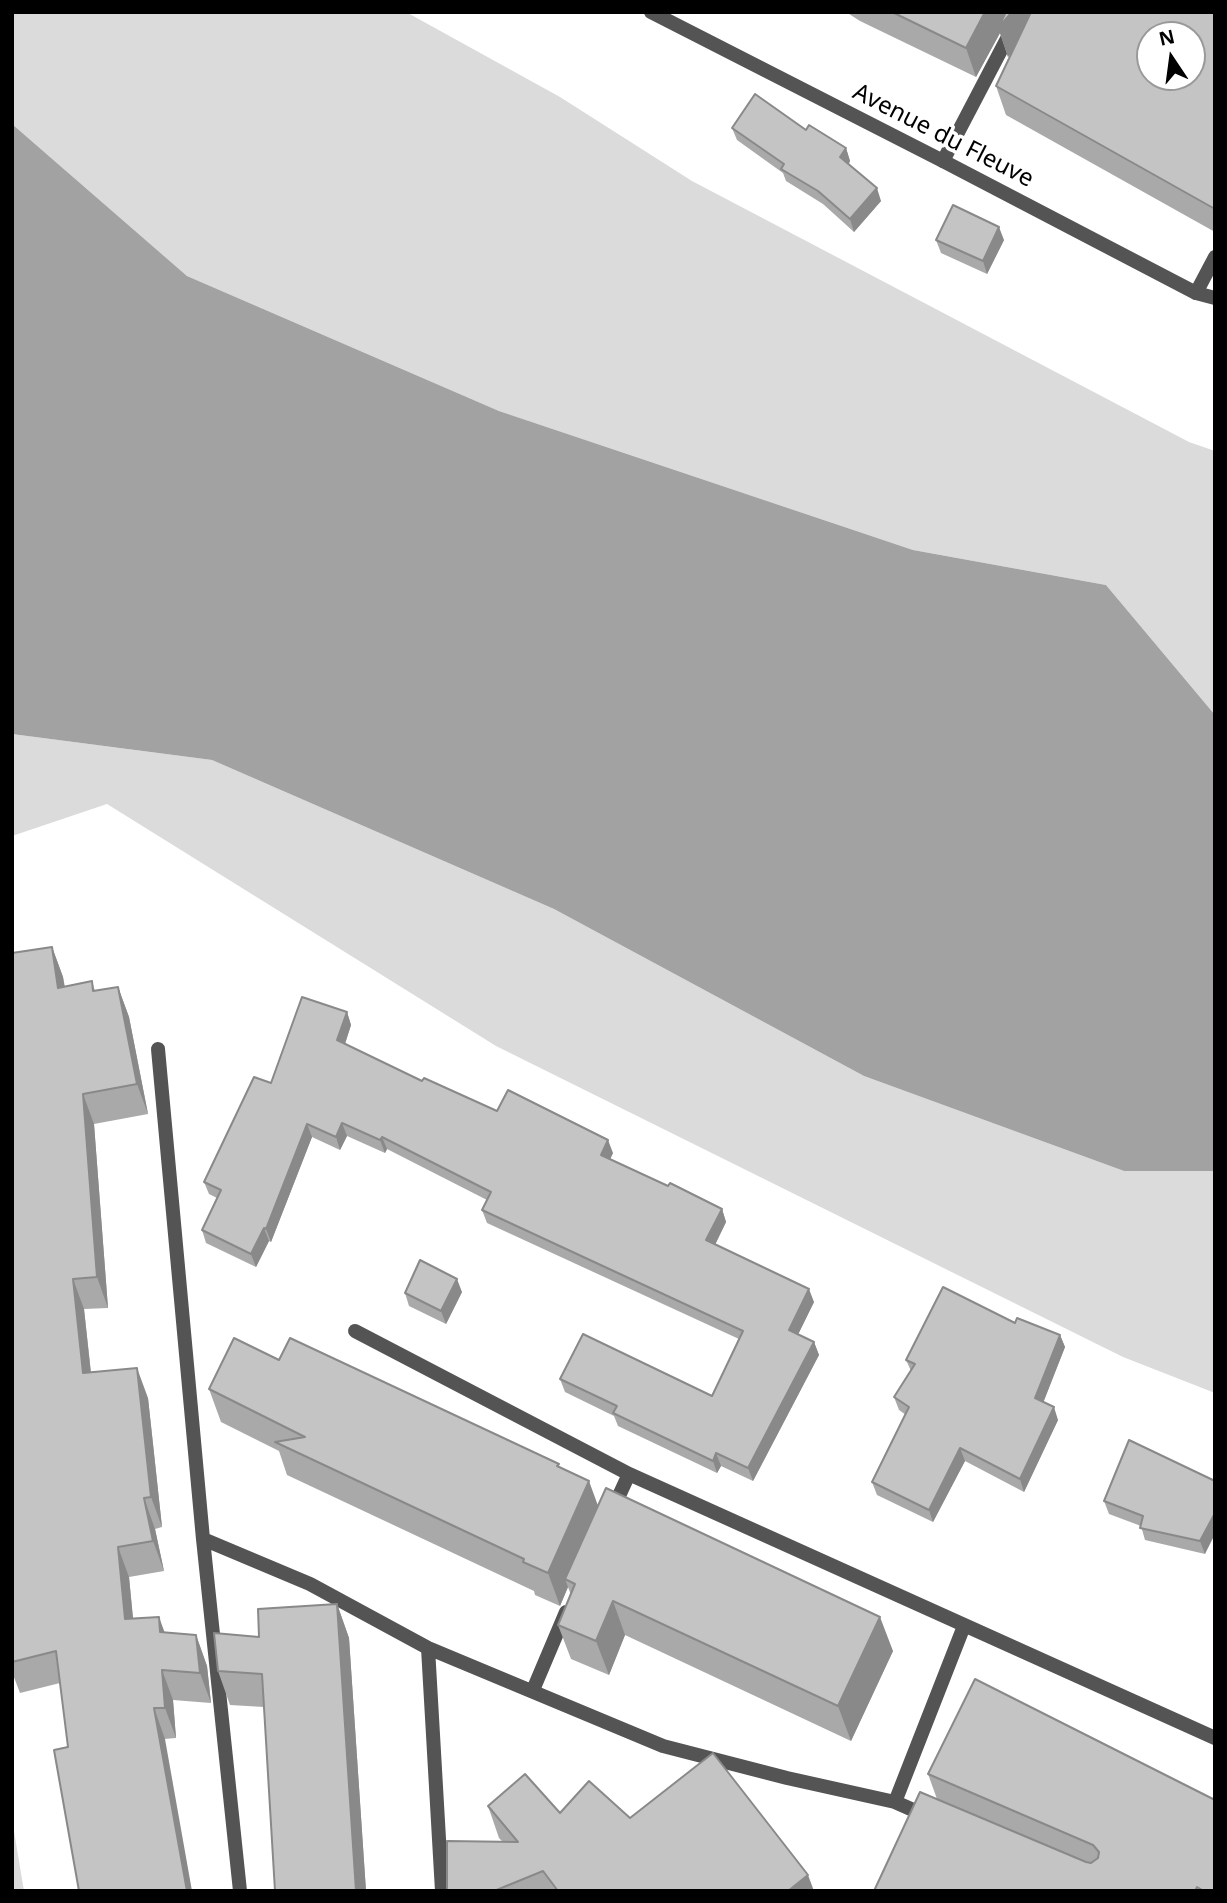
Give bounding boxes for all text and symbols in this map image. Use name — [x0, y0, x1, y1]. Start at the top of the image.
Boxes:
north arrow — [1136, 21, 1206, 91]
text: N — [1156, 23, 1177, 52]
street label: Avenue du Fleuve — [848, 78, 1038, 194]

